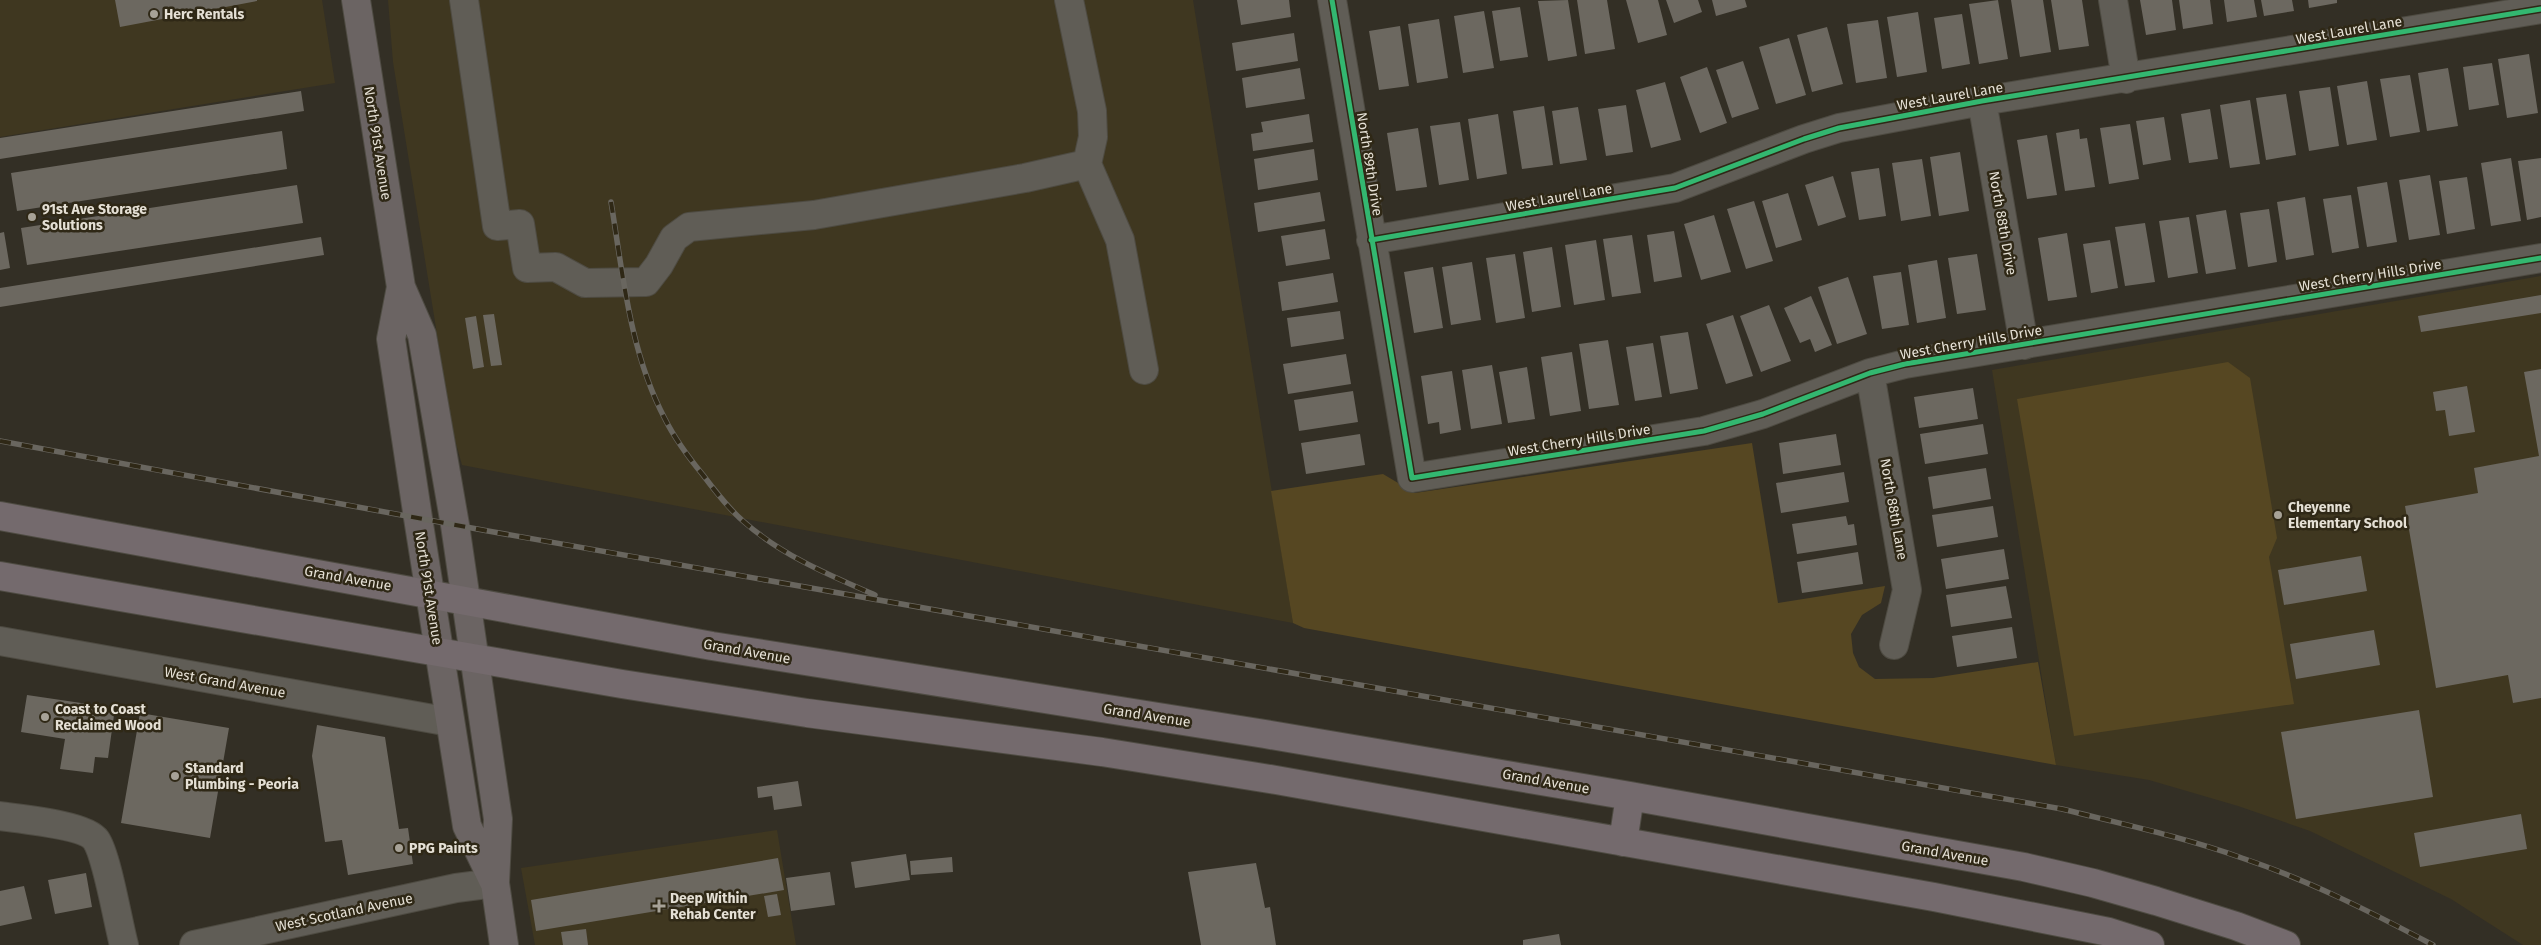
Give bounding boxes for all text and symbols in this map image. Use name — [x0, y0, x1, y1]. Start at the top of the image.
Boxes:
place label: Herc Rentals — [164, 6, 244, 23]
marker: Herc Rentals — [148, 8, 160, 20]
street label: West Laurel Lane — [2295, 13, 2404, 48]
street label: West Laurel Lane — [1896, 79, 2005, 114]
street label: North 91st Avenue — [360, 85, 395, 201]
street label: North 89th Drive — [1353, 111, 1386, 217]
street label: North 88th Drive — [1985, 170, 2020, 276]
street label: West Laurel Lane — [1505, 180, 1614, 215]
place label: 91st Ave Storage Solutions — [42, 201, 147, 234]
marker: 91st Ave Storage Solutions — [26, 211, 38, 223]
street label: West Cherry Hills Drive — [2298, 256, 2443, 295]
street label: West Cherry Hills Drive — [1899, 322, 2043, 363]
street label: West Cherry Hills Drive — [1507, 421, 1652, 460]
street label: North 88th Lane — [1876, 457, 1911, 561]
place label: Cheyenne Elementary School — [2288, 499, 2408, 532]
marker: Cheyenne Elementary School — [2272, 509, 2284, 521]
street label: North 91st Avenue — [411, 530, 446, 646]
street label: Grand Avenue — [303, 562, 393, 595]
street label: Grand Avenue — [702, 635, 792, 668]
street label: West Grand Avenue — [163, 663, 287, 701]
street label: Grand Avenue — [1102, 700, 1192, 731]
place label: Coast to Coast Reclaimed Wood — [55, 701, 161, 734]
marker: Coast to Coast Reclaimed Wood — [39, 711, 51, 723]
place label: Standard Plumbing - Peoria — [185, 760, 299, 793]
street label: Grand Avenue — [1501, 765, 1591, 798]
marker: Standard Plumbing - Peoria — [169, 770, 181, 782]
street label: Grand Avenue — [1900, 837, 1990, 870]
place label: PPG Paints — [409, 840, 478, 857]
marker: PPG Paints — [393, 842, 405, 854]
street label: West Scotland Avenue — [274, 890, 414, 935]
place label: Deep Within Rehab Center — [670, 890, 756, 923]
marker: Deep Within Rehab Center — [652, 899, 666, 913]

